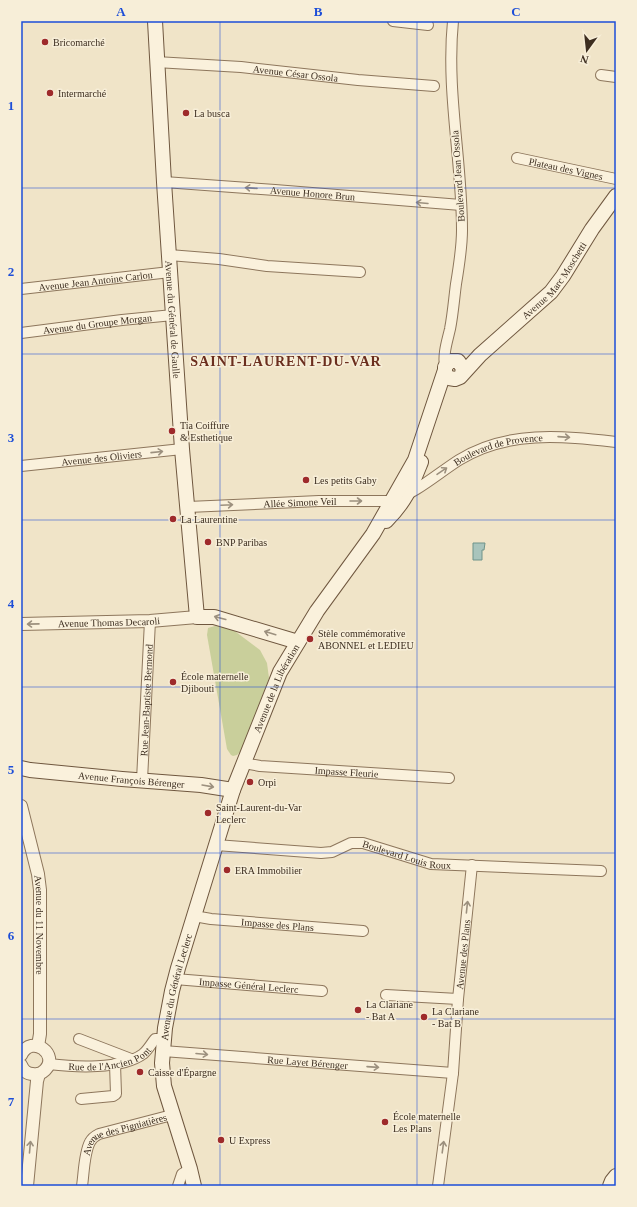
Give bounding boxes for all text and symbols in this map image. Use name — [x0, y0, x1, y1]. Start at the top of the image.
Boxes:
text: A — [116, 4, 126, 19]
text: B — [314, 4, 323, 19]
text: C — [511, 4, 521, 19]
north arrow — [567, 30, 607, 70]
marker: Bricomarché — [40, 37, 50, 47]
place label: Bricomarché — [53, 37, 105, 48]
text: N — [579, 53, 590, 66]
street label: Avenue César Ossola — [252, 63, 339, 83]
marker: Intermarché — [45, 88, 55, 98]
place label: Intermarché — [58, 88, 107, 99]
text: 1 — [8, 98, 14, 113]
marker: La busca — [181, 108, 191, 118]
place label: La busca — [194, 108, 230, 119]
street label: Boulevard Jean Ossola — [449, 129, 467, 222]
street label: Plateau des Vignes — [528, 155, 604, 182]
one-way arrow — [245, 184, 258, 191]
street label: Avenue Honore Brun — [270, 184, 356, 202]
one-way arrow — [416, 199, 429, 206]
street label: Avenue Marc Moschetti — [519, 239, 588, 321]
street label: Avenue du Général de Gaulle — [164, 260, 183, 379]
text: 2 — [8, 264, 14, 279]
street label: Avenue Jean Antoine Carlon — [38, 269, 153, 292]
street label: Avenue du Groupe Morgan — [42, 312, 152, 336]
district label: SAINT-LAURENT-DU-VAR — [190, 354, 382, 369]
place label: Tia Coiffure & Esthetique — [180, 420, 233, 443]
marker: Tia Coiffure & Esthetique — [167, 426, 177, 436]
text: 3 — [8, 430, 15, 445]
street label: Boulevard de Provence — [451, 432, 543, 468]
one-way arrow — [557, 434, 570, 441]
street label: Avenue des Oliviers — [61, 448, 143, 467]
one-way arrow — [150, 448, 163, 455]
one-way arrow — [436, 467, 448, 475]
marker: Les petits Gaby — [301, 475, 311, 485]
place label: Les petits Gaby — [314, 475, 377, 486]
street label: Allée Simone Veil — [263, 496, 337, 509]
one-way arrow — [349, 497, 362, 505]
one-way arrow — [220, 501, 233, 509]
marker: La Laurentine — [168, 514, 178, 524]
place label: La Laurentine — [181, 514, 238, 525]
marker: BNP Paribas — [203, 537, 213, 547]
place label: BNP Paribas — [216, 537, 267, 548]
text: 4 — [8, 596, 15, 611]
one-way arrow — [214, 614, 227, 622]
street label: Avenue Thomas Decaroli — [58, 615, 161, 629]
one-way arrow — [27, 620, 40, 628]
place label: Stèle commémorative ABONNEL et LEDIEU — [318, 628, 414, 651]
one-way arrow — [263, 629, 276, 636]
marker: Stèle commémorative ABONNEL et LEDIEU — [305, 634, 315, 644]
street label: Avenue de la Libération — [251, 642, 301, 734]
street label: Rue Jean-Baptiste Bermond — [138, 644, 154, 756]
place label: École maternelle Djibouti — [181, 671, 249, 694]
marker: École maternelle Djibouti — [168, 677, 178, 687]
text: 5 — [8, 762, 15, 777]
street label: Impasse Fleurie — [314, 764, 379, 779]
street label: Avenue François Bérenger — [78, 769, 186, 789]
marker: Orpi — [245, 777, 255, 787]
place label: Orpi — [258, 777, 277, 788]
one-way arrow — [201, 782, 214, 790]
place label: Saint-Laurent-du-Var Leclerc — [216, 802, 302, 825]
marker: Saint-Laurent-du-Var Leclerc — [203, 808, 213, 818]
street label: Boulevard Louis Roux — [361, 838, 451, 870]
marker: ERA Immobilier — [222, 865, 232, 875]
place label: ERA Immobilier — [235, 865, 303, 876]
street label: Avenue du 11 Novembre — [33, 874, 46, 975]
one-way arrow — [464, 901, 471, 914]
street label: Impasse des Plans — [241, 916, 314, 933]
street label: Avenue des Plans — [454, 919, 472, 990]
text: 6 — [8, 928, 15, 943]
street label: Avenue du Général Leclerc — [158, 932, 194, 1041]
street label: Impasse Général Leclerc — [199, 975, 299, 995]
place label: La Clariane - Bat A — [366, 999, 413, 1022]
marker: La Clariane - Bat A — [353, 1005, 363, 1015]
place label: La Clariane - Bat B — [432, 1006, 479, 1029]
marker: La Clariane - Bat B — [419, 1012, 429, 1022]
street label: Rue de l'Ancien Pont — [68, 1044, 153, 1072]
one-way arrow — [195, 1050, 208, 1057]
street label: Rue Layet Bérenger — [267, 1053, 349, 1071]
one-way arrow — [366, 1064, 379, 1071]
marker: Caisse d'Épargne — [135, 1067, 145, 1077]
place label: Caisse d'Épargne — [148, 1067, 217, 1078]
text: 7 — [8, 1094, 15, 1109]
street label: Avenue des Pigniatières — [80, 1111, 168, 1156]
place label: École maternelle Les Plans — [393, 1111, 461, 1134]
marker: École maternelle Les Plans — [380, 1117, 390, 1127]
marker: U Express — [216, 1135, 226, 1145]
place label: U Express — [229, 1135, 270, 1146]
one-way arrow — [27, 1141, 34, 1154]
one-way arrow — [439, 1141, 447, 1154]

